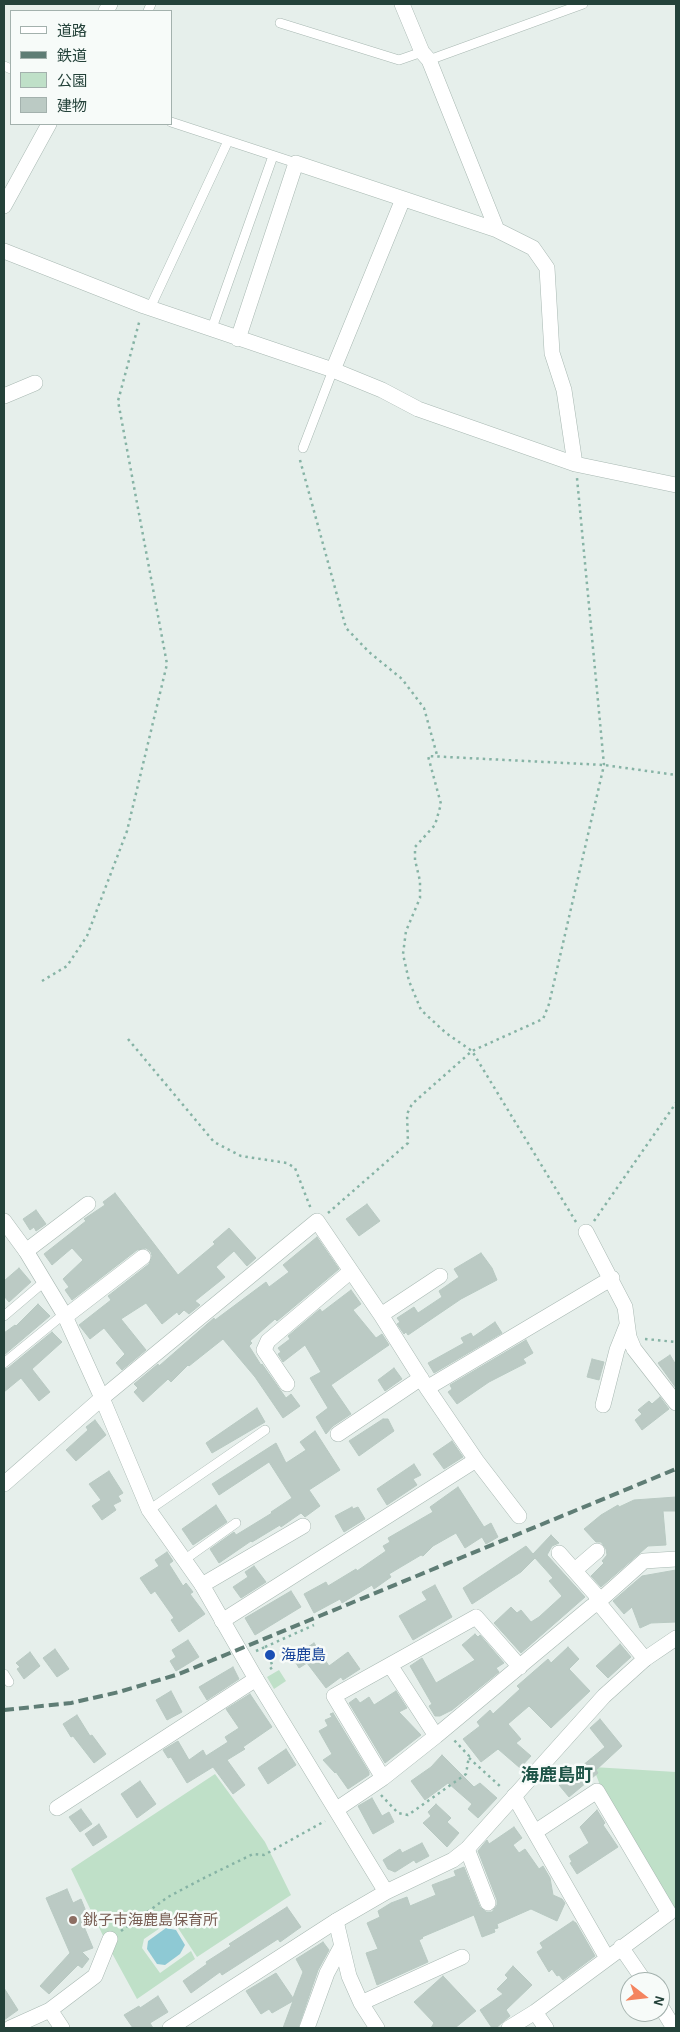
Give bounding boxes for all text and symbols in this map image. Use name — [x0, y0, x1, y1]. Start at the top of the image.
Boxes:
legend — [10, 10, 172, 125]
text: 道路 — [57, 24, 87, 39]
text: 鉄道 — [57, 49, 87, 64]
text: 公園 — [57, 74, 87, 89]
text: 建物 — [57, 99, 87, 114]
place label: 海鹿島 — [281, 1646, 326, 1664]
marker: 海鹿島 — [263, 1648, 277, 1662]
district label: 海鹿島町 — [521, 1765, 593, 1787]
place label: 銚子市海鹿島保育所 — [83, 1911, 218, 1929]
marker: 銚子市海鹿島保育所 — [67, 1914, 79, 1926]
north arrow — [620, 1972, 670, 2022]
text: N — [650, 1994, 667, 2007]

